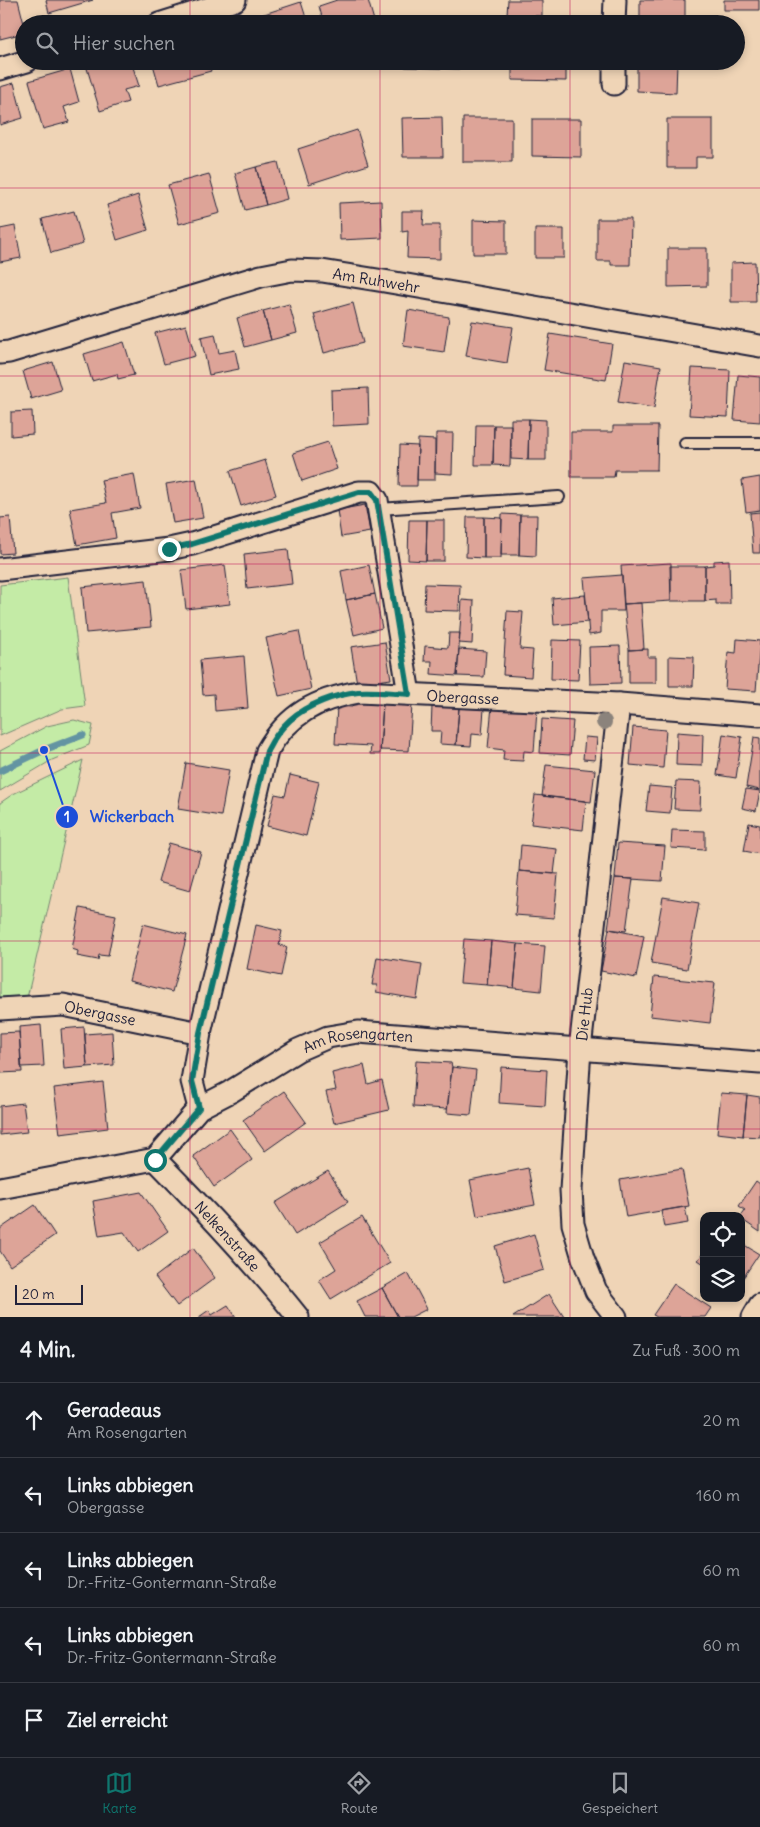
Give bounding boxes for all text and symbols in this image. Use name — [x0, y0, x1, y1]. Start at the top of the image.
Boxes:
search box — [15, 15, 745, 70]
icon: search — [33, 29, 61, 57]
text: Hier suchen — [73, 31, 175, 55]
street label: Am Ruhwehr — [332, 263, 421, 297]
route end — [158, 538, 181, 561]
street label: Obergasse — [426, 686, 500, 708]
callout: Wickerbach — [54, 801, 184, 832]
text: Wickerbach — [90, 806, 174, 826]
text: 1 — [64, 807, 70, 826]
street label: Die Hub — [571, 987, 596, 1042]
street label: Obergasse — [63, 996, 138, 1029]
street label: Am Rosengarten — [300, 1022, 414, 1056]
route start — [144, 1149, 167, 1172]
street label: Nelkenstraße — [191, 1197, 265, 1275]
map controls — [700, 1212, 745, 1302]
button: locate — [700, 1212, 745, 1257]
button: layers — [700, 1257, 745, 1302]
scale bar — [15, 1282, 82, 1305]
text: 20 m — [22, 1285, 55, 1303]
text: 4 Min. — [20, 1336, 75, 1363]
text: Zu Fuß · 300 m — [632, 1340, 740, 1360]
text: Geradeaus — [67, 1398, 161, 1422]
icon: ahead — [20, 1406, 48, 1434]
text: 20 m — [703, 1410, 740, 1430]
text: Am Rosengarten — [67, 1422, 187, 1442]
text: Links abbiegen — [67, 1473, 194, 1497]
icon: left — [20, 1481, 48, 1509]
text: 160 m — [696, 1485, 740, 1505]
text: Obergasse — [67, 1497, 144, 1517]
text: Links abbiegen — [67, 1548, 194, 1572]
icon: left — [20, 1556, 48, 1584]
text: 60 m — [702, 1560, 740, 1580]
text: Dr.-Fritz-Gontermann-Straße — [67, 1572, 277, 1592]
text: Links abbiegen — [67, 1623, 194, 1647]
icon: left — [20, 1631, 48, 1659]
text: 60 m — [702, 1635, 740, 1655]
text: Dr.-Fritz-Gontermann-Straße — [67, 1647, 277, 1667]
icon: arrive — [20, 1706, 48, 1734]
text: Ziel erreicht — [67, 1708, 168, 1732]
tab: Karte — [102, 1769, 137, 1817]
tab: Route — [341, 1769, 378, 1817]
tab: Gespeichert — [582, 1769, 658, 1817]

